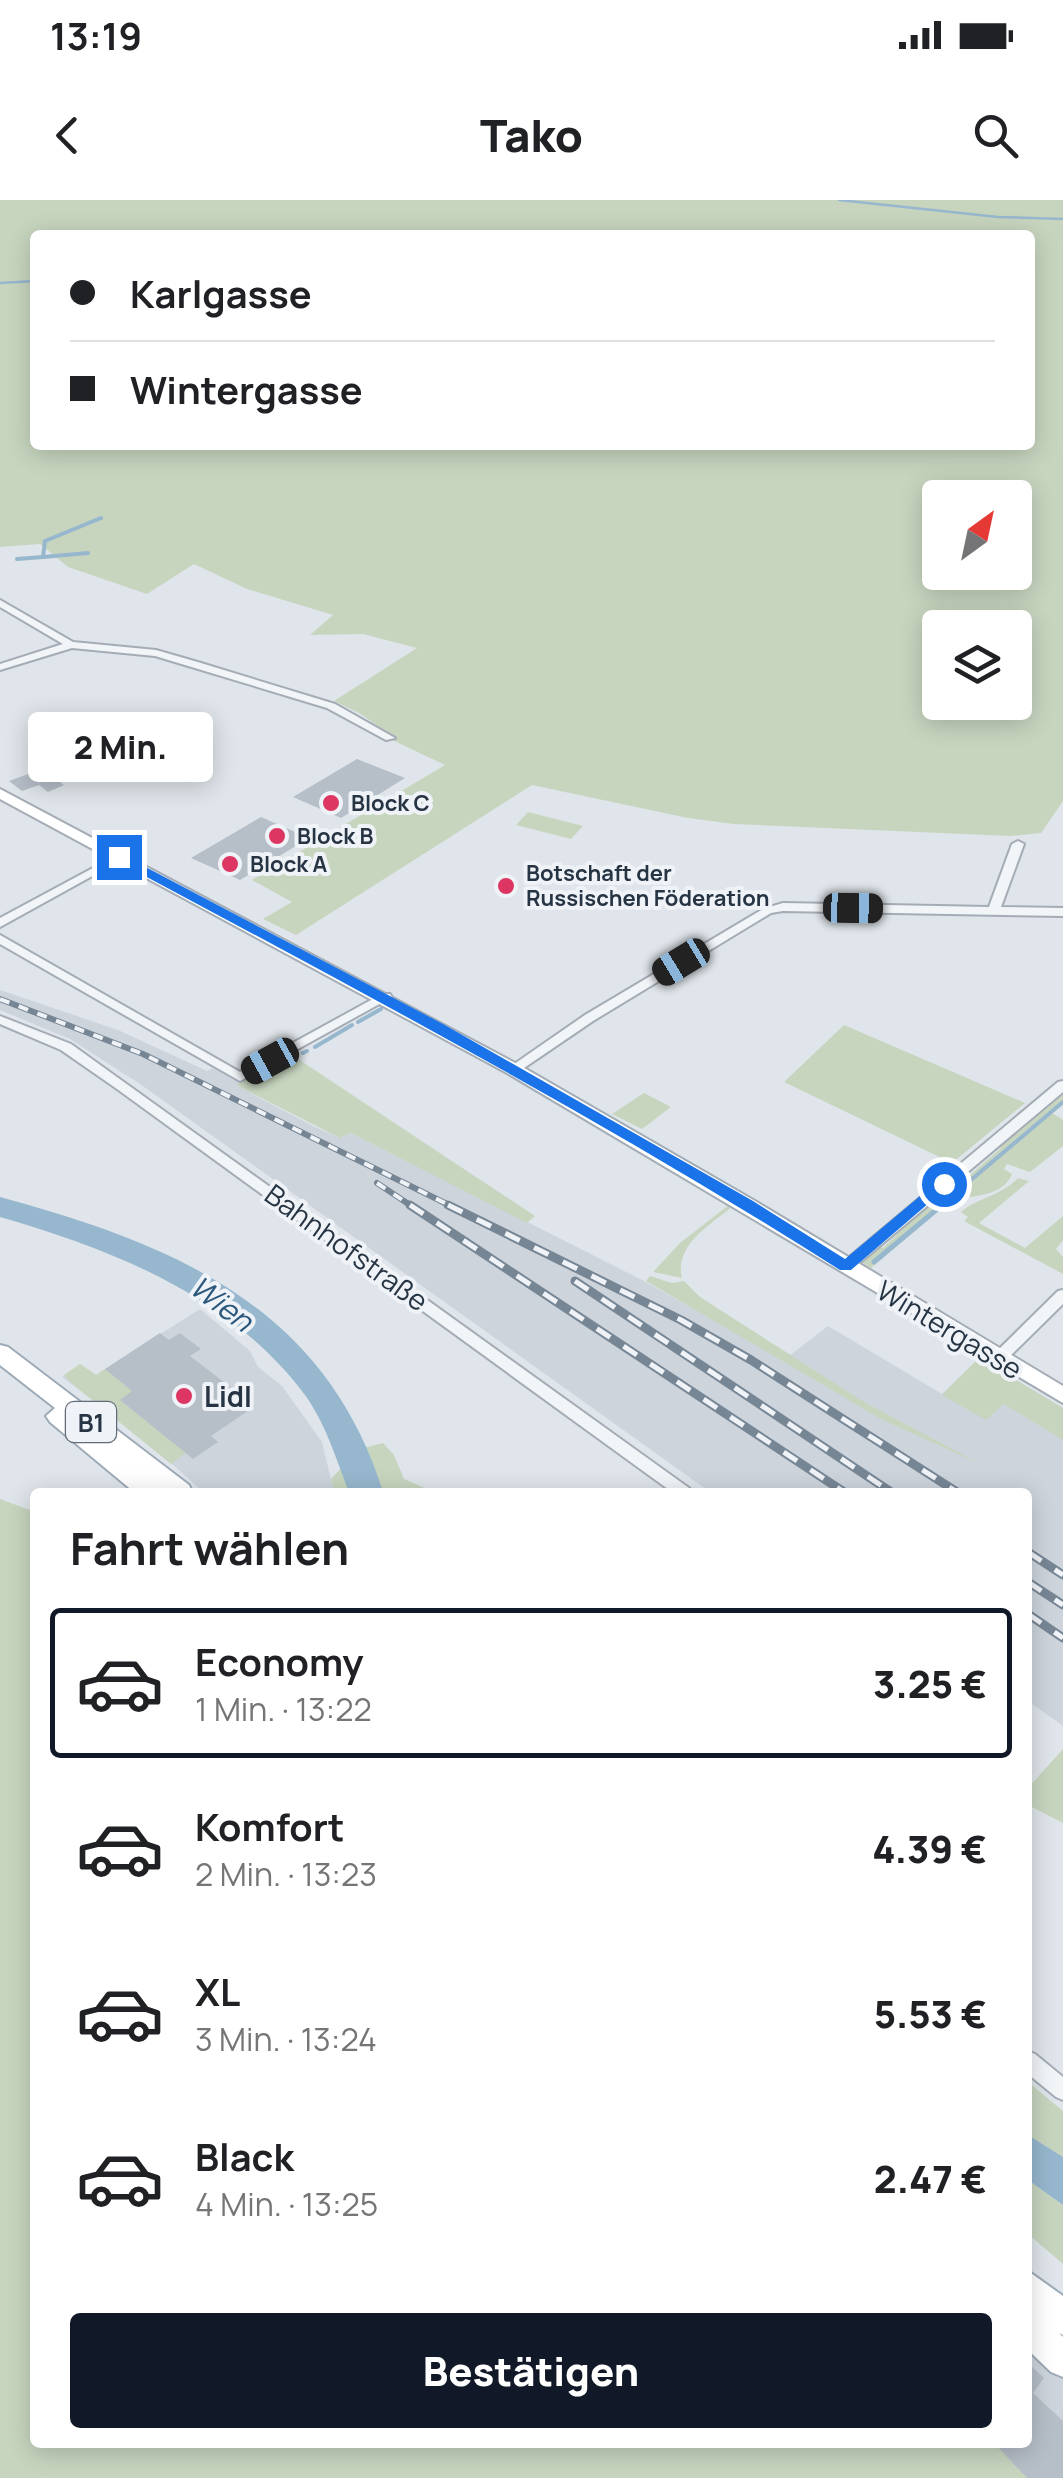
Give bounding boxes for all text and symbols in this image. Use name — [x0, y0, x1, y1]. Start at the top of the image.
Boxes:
text: 13:19 — [50, 9, 142, 61]
text: Tako — [480, 104, 583, 166]
icon: back — [40, 108, 95, 163]
icon: search — [968, 108, 1023, 163]
text: Karlgasse — [130, 267, 312, 319]
text: Wintergasse — [130, 363, 363, 415]
north arrow — [922, 480, 1032, 590]
map controls — [922, 480, 1032, 720]
button: layers — [922, 610, 1032, 720]
callout: 2 Min. — [27, 712, 212, 782]
text: 2 Min. — [74, 725, 167, 769]
place label: Block C — [351, 788, 430, 818]
marker: Block C — [320, 792, 342, 814]
place label: Block B — [297, 821, 374, 851]
marker: Block B — [266, 825, 288, 847]
route end — [97, 835, 142, 880]
place label: Block A — [250, 849, 328, 879]
marker: Block A — [219, 853, 241, 875]
place label: Botschaft der Russischen Föderation — [526, 858, 770, 913]
marker: Botschaft der Russischen Föderation — [495, 875, 517, 897]
car — [823, 892, 883, 924]
car — [648, 934, 714, 990]
car — [236, 1033, 304, 1089]
route start — [922, 1162, 967, 1207]
street label: Bahnhofstraße — [258, 1175, 436, 1319]
water label: Wien — [182, 1266, 263, 1341]
street label: Wintergasse — [870, 1271, 1030, 1387]
place label: Lidl — [204, 1377, 252, 1415]
marker: Lidl — [173, 1385, 195, 1407]
road number: B1 — [66, 1402, 116, 1442]
text: Fahrt wählen — [70, 1517, 349, 1579]
text: Economy — [195, 1635, 364, 1687]
icon: car — [75, 1638, 165, 1728]
text: 3.25 € — [873, 1657, 987, 1709]
text: 1 Min. · 13:22 — [195, 1687, 372, 1731]
text: Komfort — [195, 1800, 344, 1852]
icon: car — [75, 1803, 165, 1893]
text: 4.39 € — [872, 1822, 987, 1874]
text: 2 Min. · 13:23 — [195, 1852, 377, 1896]
text: XL — [195, 1965, 240, 2017]
icon: car — [75, 1968, 165, 2058]
text: 5.53 € — [874, 1987, 987, 2039]
text: 3 Min. · 13:24 — [195, 2017, 377, 2061]
text: Black — [195, 2130, 294, 2182]
icon: car — [75, 2133, 165, 2223]
text: 2.47 € — [874, 2152, 987, 2204]
text: 4 Min. · 13:25 — [195, 2182, 378, 2226]
button: Bestätigen — [70, 2313, 992, 2428]

